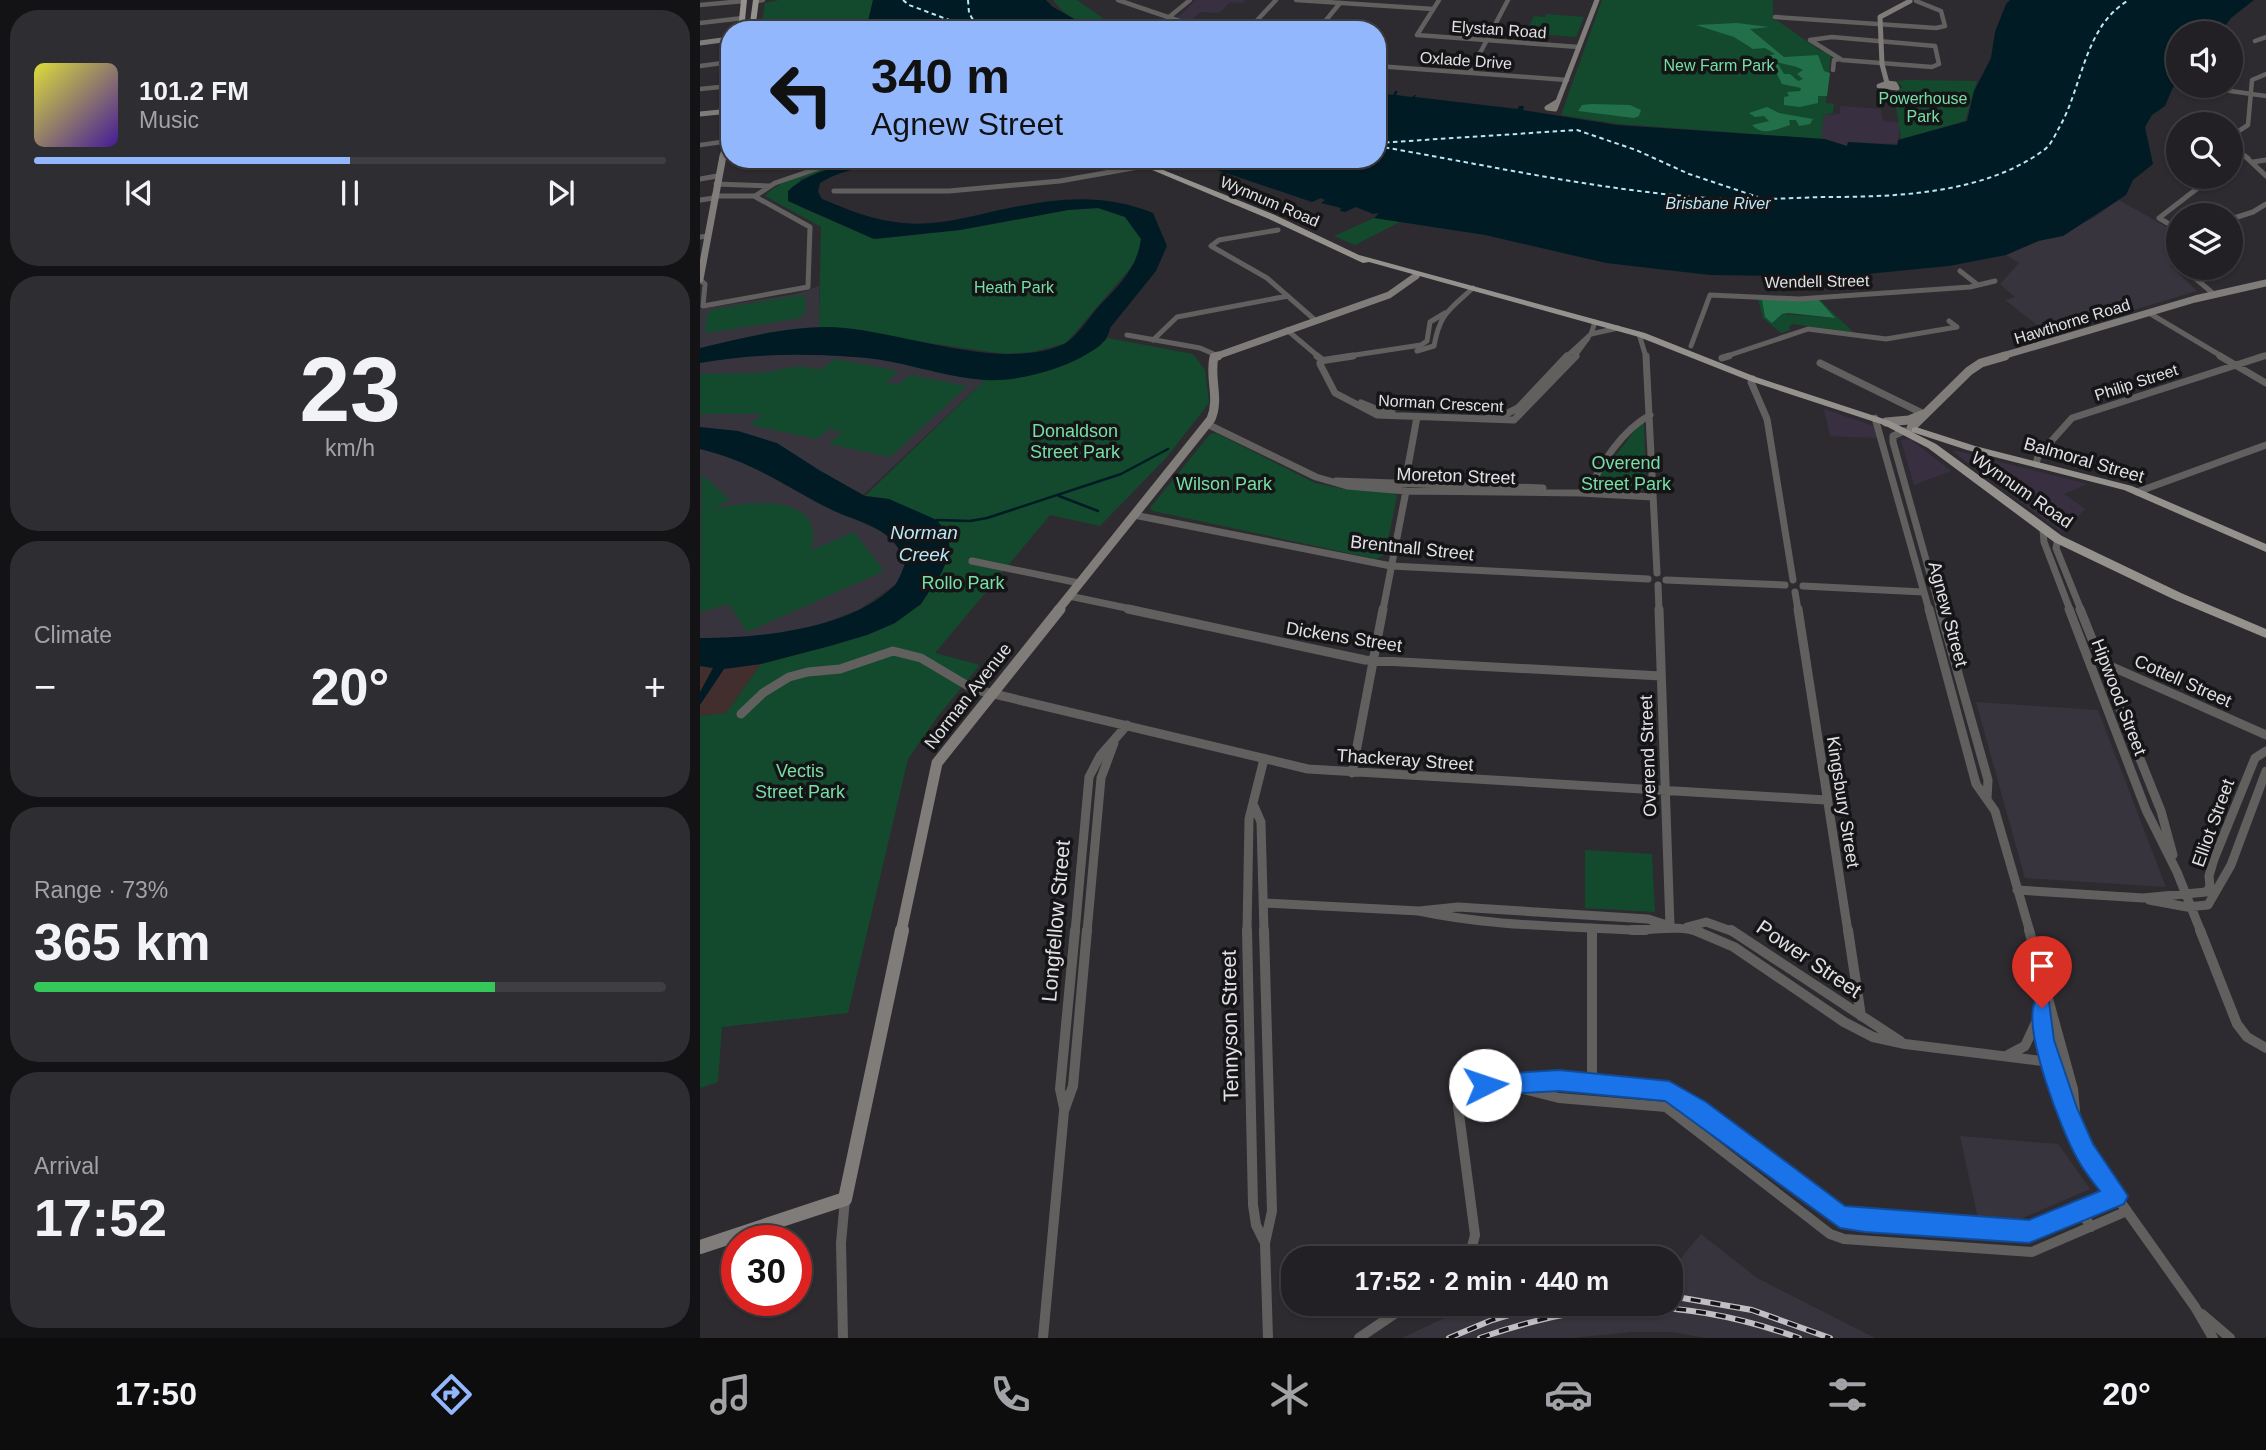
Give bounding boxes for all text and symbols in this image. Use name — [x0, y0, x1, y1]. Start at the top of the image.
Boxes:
street label: Elystan Road — [1451, 18, 1547, 41]
map controls — [2166, 21, 2243, 280]
button: sound — [2166, 21, 2243, 98]
icon: left — [756, 49, 847, 140]
text: 340 m — [871, 49, 1010, 103]
street label: Oxlade Drive — [1419, 49, 1513, 72]
park label: New Farm Park — [1663, 57, 1776, 74]
text: 101.2 FM — [139, 76, 249, 106]
park label: Powerhouse Park — [1879, 90, 1968, 125]
text: Agnew Street — [871, 106, 1063, 142]
text: Music — [139, 107, 199, 133]
button: search — [2166, 112, 2243, 189]
street label: Wynnum Road — [1218, 173, 1322, 230]
icon: previous — [120, 174, 158, 212]
icon: pause — [331, 174, 369, 212]
icon: next — [542, 174, 580, 212]
water label: Brisbane River — [1666, 195, 1771, 212]
button: layers — [2166, 203, 2243, 280]
street label: Wendell Street — [1765, 272, 1870, 291]
park label: Heath Park — [974, 279, 1055, 296]
street label: Hawthorne Road — [2012, 296, 2132, 347]
text: 23 — [299, 339, 401, 440]
street label: Philip Street — [2093, 361, 2180, 404]
street label: Norman Crescent — [1378, 392, 1505, 415]
park label: Donaldson Street Park — [1030, 421, 1121, 462]
street label: Balmoral Street — [2022, 433, 2146, 487]
text: km/h — [325, 435, 375, 461]
street label: Wynnum Road — [1968, 448, 2076, 532]
park label: Overend Street Park — [1581, 453, 1672, 494]
street label: Moreton Street — [1396, 464, 1516, 488]
park label: Wilson Park — [1176, 474, 1273, 494]
water label: Norman Creek — [890, 522, 958, 565]
street label: Brentnall Street — [1349, 532, 1475, 564]
street label: Agnew Street — [1924, 559, 1972, 669]
park label: Rollo Park — [921, 573, 1006, 593]
street label: Dickens Street — [1285, 618, 1403, 656]
text: Climate — [34, 622, 112, 648]
street label: Hipwood Street — [2088, 636, 2150, 758]
street label: Norman Avenue — [920, 639, 1016, 753]
street label: Cottell Street — [2131, 651, 2235, 711]
text: 20° — [311, 658, 389, 716]
text: − — [34, 666, 56, 708]
text: + — [644, 666, 666, 708]
street label: Overend Street — [1636, 695, 1660, 817]
street label: Kingsbury Street — [1823, 735, 1863, 869]
street label: Thackeray Street — [1336, 745, 1474, 775]
park label: Vectis Street Park — [755, 761, 846, 802]
street label: Elliot Street — [2188, 776, 2238, 870]
street label: Longfellow Street — [1037, 839, 1074, 1003]
text: Range · 73% — [34, 877, 168, 903]
text: 365 km — [34, 913, 210, 971]
street label: Power Street — [1753, 915, 1866, 1002]
pin — [2012, 936, 2072, 1008]
icon: arrive — [2023, 947, 2061, 985]
street label: Tennyson Street — [1217, 950, 1242, 1102]
position arrow — [1448, 1048, 1522, 1122]
text: Arrival — [34, 1153, 99, 1179]
text: 17:52 — [34, 1189, 167, 1247]
speed limit sign: 30 — [721, 1225, 812, 1316]
text: 17:52 · 2 min · 440 m — [1355, 1266, 1609, 1296]
icon: directions — [427, 1370, 476, 1419]
icon: music — [706, 1370, 755, 1419]
icon: phone — [986, 1370, 1035, 1419]
icon: climate — [1265, 1370, 1314, 1419]
icon: car — [1544, 1370, 1593, 1419]
icon: filters — [1823, 1370, 1872, 1419]
text: 17:50 — [115, 1376, 197, 1412]
text: 20° — [2102, 1376, 2151, 1412]

